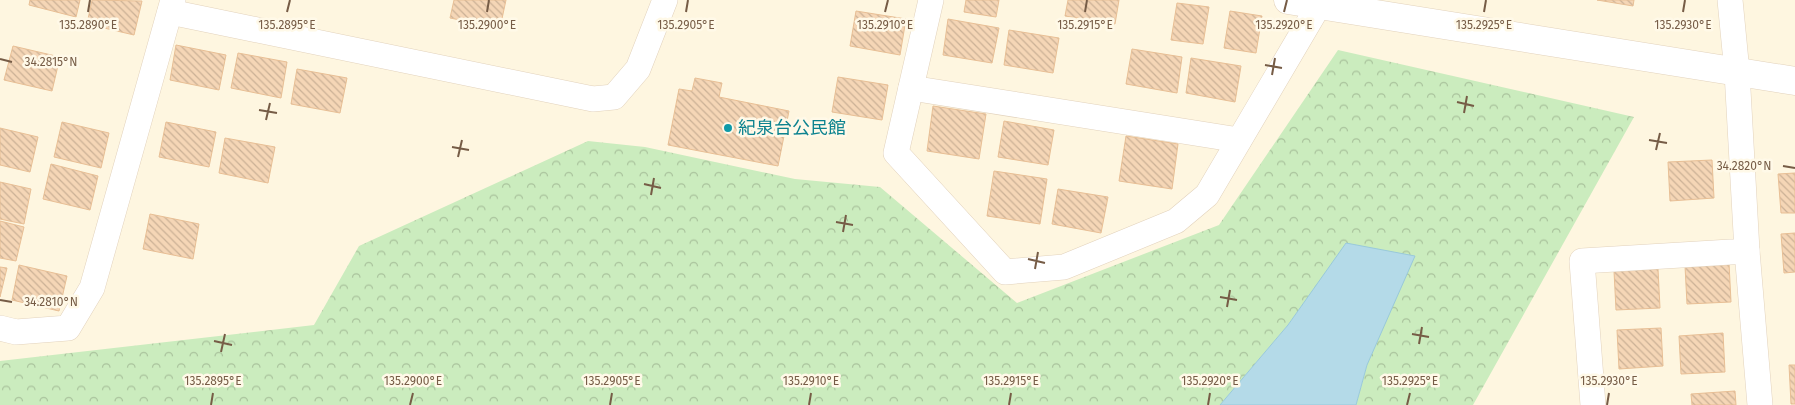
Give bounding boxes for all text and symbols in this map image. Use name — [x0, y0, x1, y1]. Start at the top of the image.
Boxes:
text: 135.2890°E — [59, 18, 117, 32]
text: 135.2895°E — [258, 18, 316, 32]
text: 135.2900°E — [458, 18, 516, 32]
text: 135.2905°E — [657, 18, 715, 32]
text: 135.2910°E — [857, 18, 913, 32]
text: 135.2915°E — [1057, 18, 1113, 32]
text: 135.2920°E — [1255, 18, 1313, 32]
text: 135.2925°E — [1456, 18, 1512, 32]
text: 135.2930°E — [1654, 18, 1712, 32]
text: 34.2815°N — [25, 55, 77, 69]
place label: 紀泉台公民館 — [738, 117, 846, 139]
marker: 紀泉台公民館 — [722, 122, 734, 134]
text: 34.2820°N — [1717, 159, 1771, 173]
text: 34.2810°N — [24, 295, 78, 309]
text: 135.2895°E — [184, 374, 242, 388]
text: 135.2900°E — [384, 374, 442, 388]
text: 135.2905°E — [583, 374, 641, 388]
text: 135.2910°E — [783, 374, 839, 388]
text: 135.2915°E — [983, 374, 1039, 388]
text: 135.2920°E — [1181, 374, 1239, 388]
text: 135.2925°E — [1382, 374, 1438, 388]
text: 135.2930°E — [1580, 374, 1638, 388]

